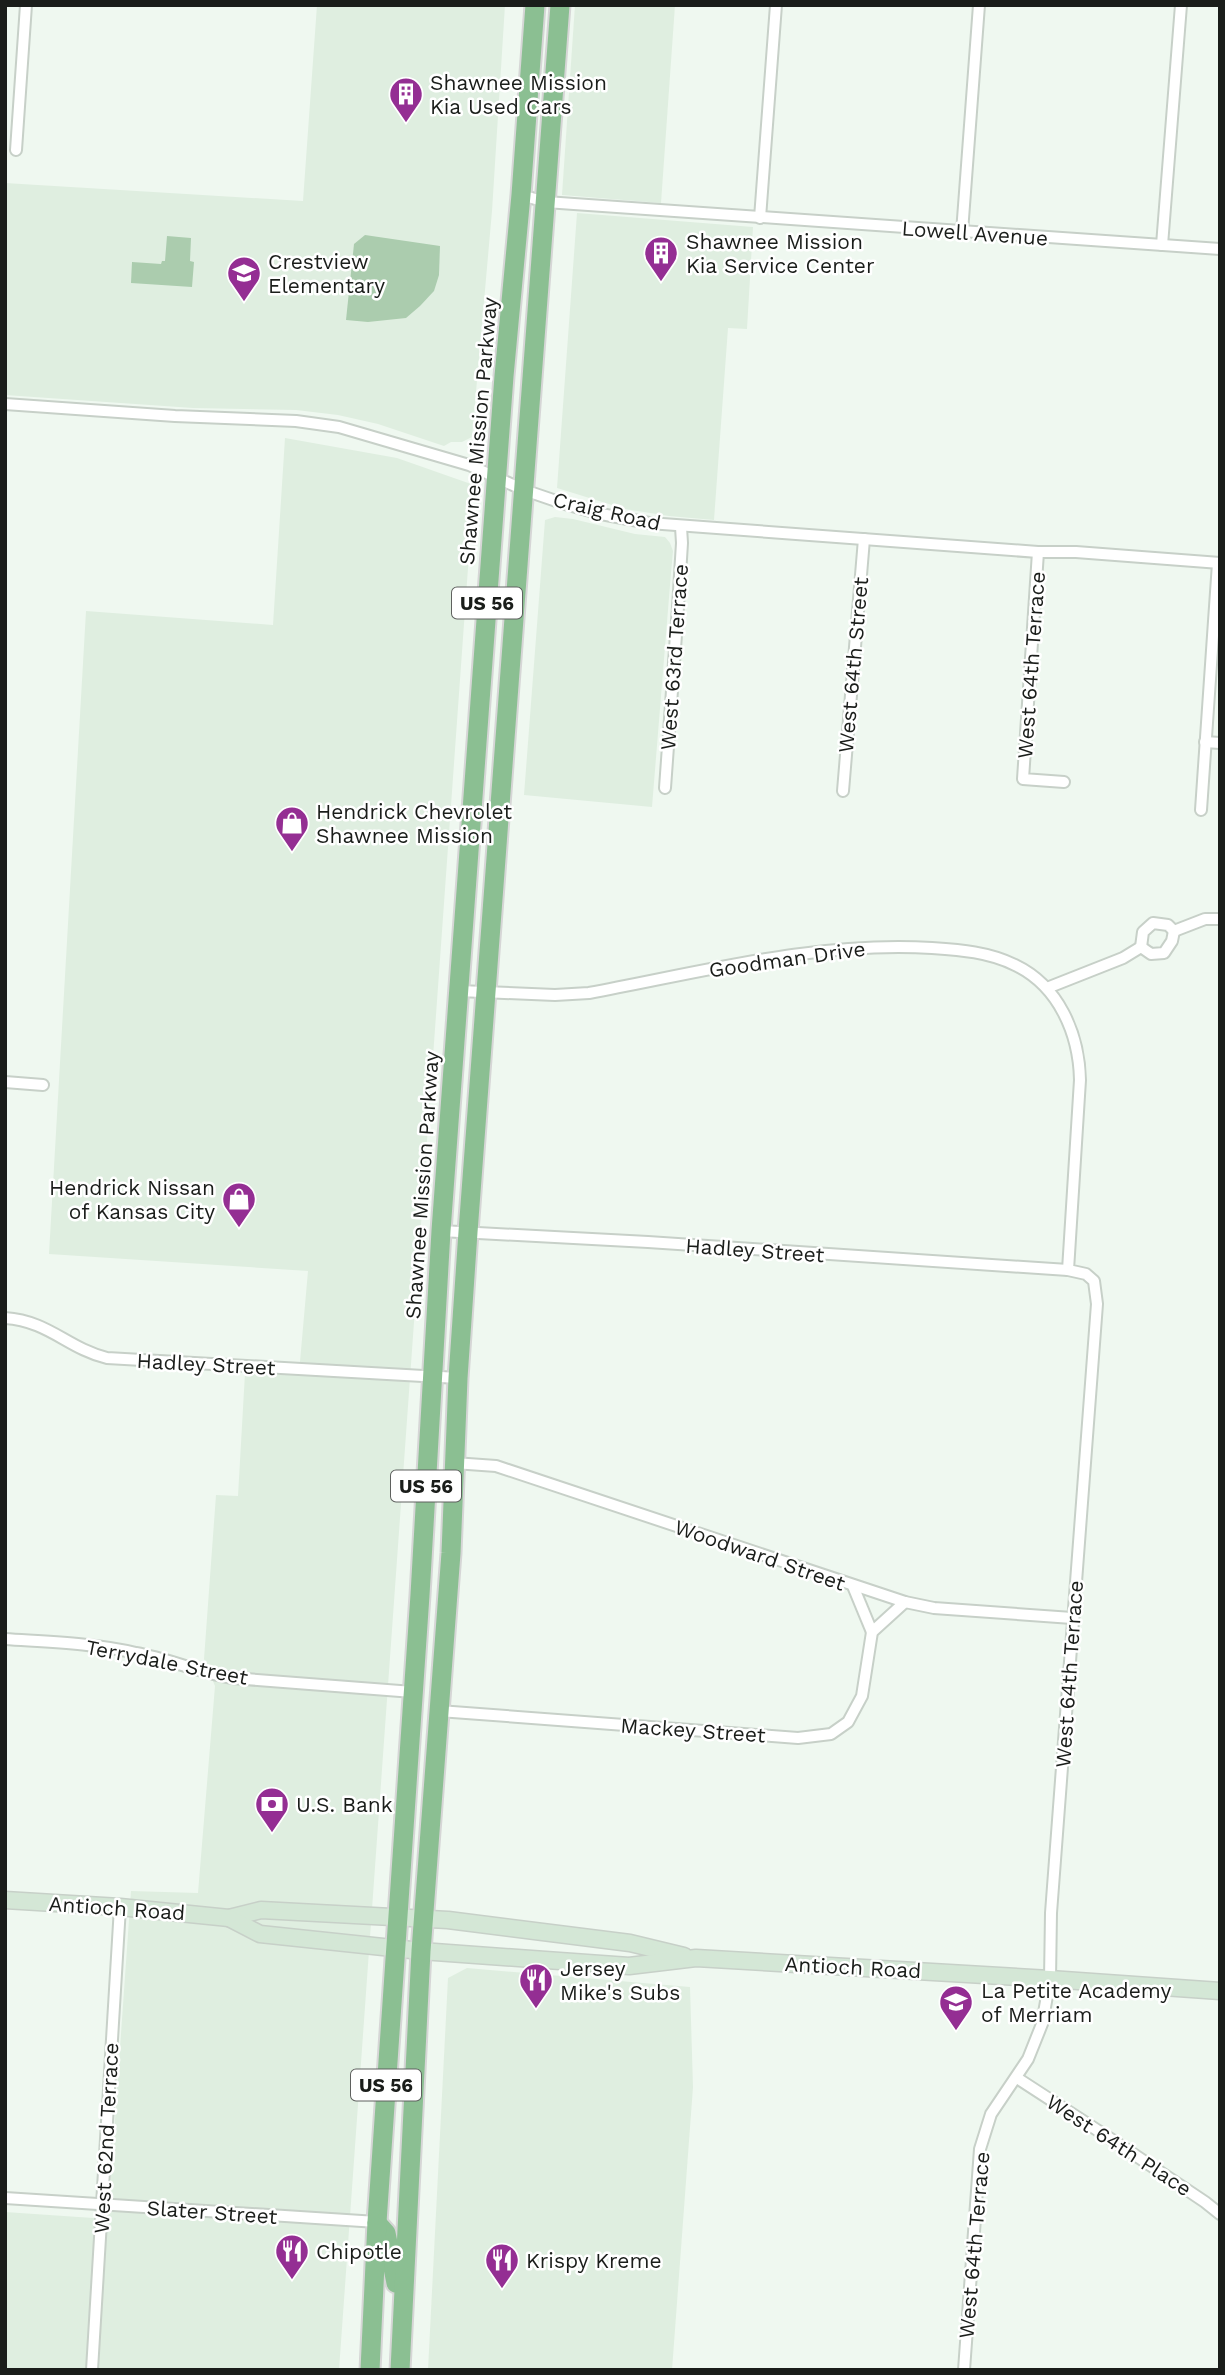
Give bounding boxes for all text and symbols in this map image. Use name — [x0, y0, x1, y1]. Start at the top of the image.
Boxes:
place label: Shawnee Mission Kia Used Cars — [430, 70, 607, 119]
building icon: Shawnee Mission Kia Used Cars — [387, 75, 425, 124]
street label: Lowell Avenue — [901, 215, 1049, 251]
place label: Shawnee Mission Kia Service Center — [686, 229, 875, 278]
building icon: Shawnee Mission Kia Service Center — [642, 234, 680, 283]
place label: Crestview Elementary — [268, 249, 385, 298]
school or university icon: Crestview Elementary — [225, 254, 263, 303]
street label: Shawnee Mission Parkway — [454, 296, 502, 566]
street label: Craig Road — [551, 486, 663, 536]
street label: West 63rd Terrace — [655, 563, 693, 751]
street label: West 64th Terrace — [1012, 571, 1050, 759]
street label: West 64th Street — [833, 576, 873, 754]
road number: US 56 — [452, 588, 522, 618]
place label: Hendrick Chevrolet Shawnee Mission — [316, 799, 512, 848]
shop icon: Hendrick Chevrolet Shawnee Mission — [273, 804, 311, 853]
street label: Goodman Drive — [707, 936, 867, 982]
street label: Shawnee Mission Parkway — [400, 1050, 444, 1320]
place label: Hendrick Nissan of Kansas City — [49, 1175, 215, 1224]
shop icon: Hendrick Nissan of Kansas City — [220, 1180, 258, 1229]
street label: Hadley Street — [685, 1233, 825, 1267]
street label: Hadley Street — [136, 1348, 276, 1380]
road number: US 56 — [391, 1470, 461, 1502]
street label: Woodward Street — [671, 1514, 849, 1596]
street label: West 64th Terrace — [1050, 1580, 1088, 1768]
street label: Terrydale Street — [84, 1634, 250, 1690]
street label: Mackey Street — [620, 1712, 767, 1748]
bank icon: U.S. Bank — [253, 1785, 291, 1834]
place label: U.S. Bank — [296, 1792, 393, 1817]
street label: Antioch Road — [48, 1891, 186, 1925]
street label: Antioch Road — [784, 1951, 922, 1983]
place label: Jersey Mike's Subs — [560, 1956, 680, 2005]
restaurant icon: Jersey Mike's Subs — [517, 1961, 555, 2010]
place label: La Petite Academy of Merriam — [981, 1978, 1171, 2027]
school or university icon: La Petite Academy of Merriam — [937, 1983, 975, 2032]
street label: West 62nd Terrace — [89, 2042, 123, 2234]
road number: US 56 — [351, 2070, 421, 2100]
street label: West 64th Place — [1042, 2089, 1196, 2201]
street label: West 64th Terrace — [953, 2150, 995, 2340]
street label: Slater Street — [146, 2195, 278, 2229]
restaurant icon: Chipotle — [273, 2232, 311, 2281]
place label: Chipotle — [316, 2239, 402, 2264]
restaurant icon: Krispy Kreme — [483, 2241, 521, 2290]
place label: Krispy Kreme — [526, 2248, 662, 2273]

